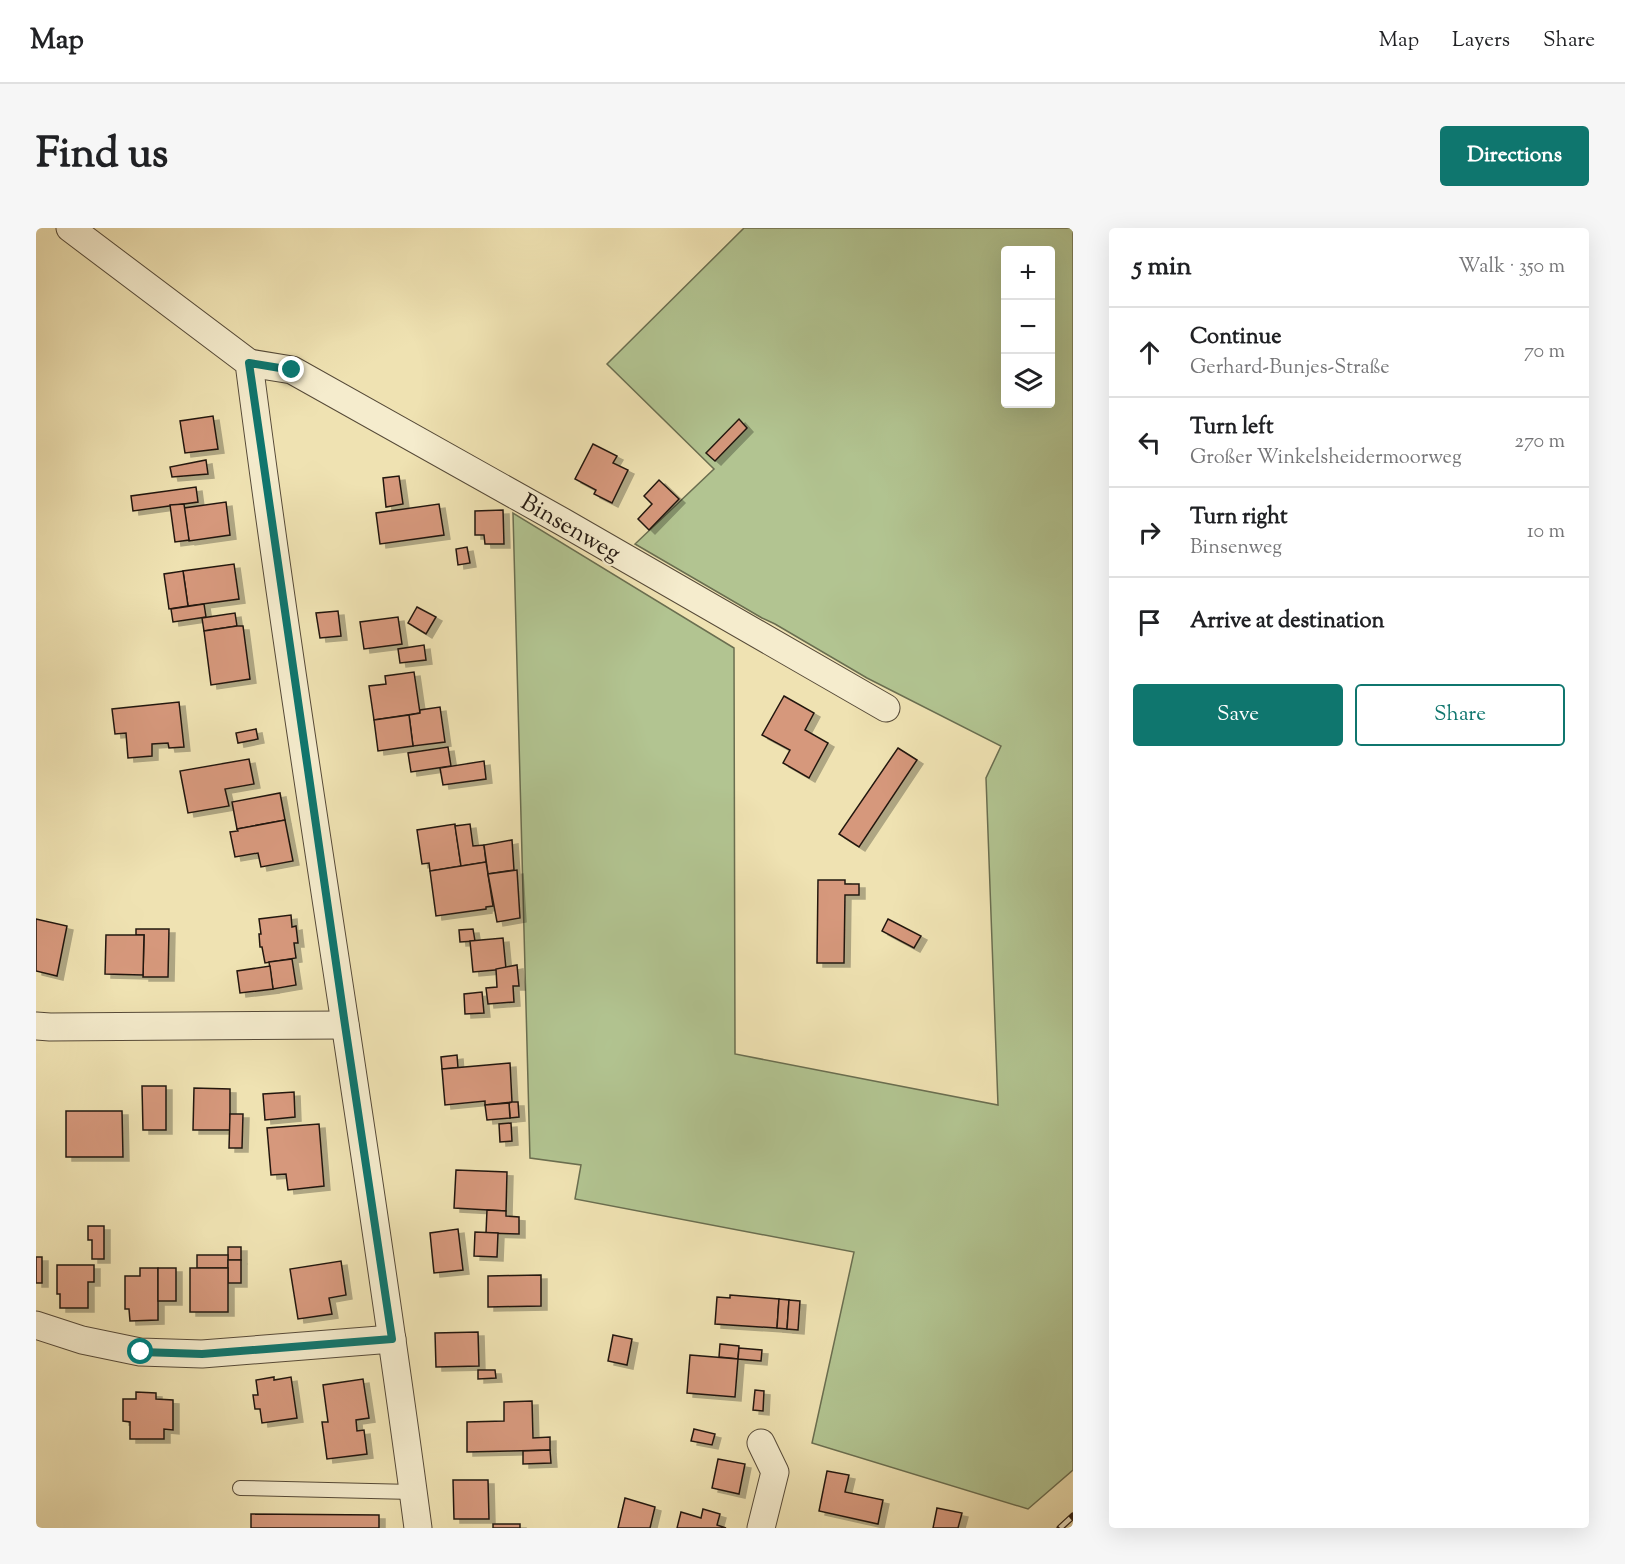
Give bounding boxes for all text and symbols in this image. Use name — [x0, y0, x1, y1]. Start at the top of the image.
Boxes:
text: Map — [30, 21, 84, 61]
text: Map — [1379, 26, 1419, 56]
text: Layers — [1452, 26, 1510, 56]
text: Share — [1543, 26, 1595, 56]
text: Find us — [36, 126, 168, 186]
button: Directions — [1440, 126, 1589, 186]
map controls — [1001, 246, 1055, 408]
button: + — [1001, 246, 1055, 300]
text: 5 min — [1133, 249, 1192, 286]
text: Walk · 350 m — [1458, 253, 1565, 282]
button: − — [1001, 300, 1055, 354]
text: Continue — [1190, 322, 1281, 354]
icon: ahead — [1133, 336, 1166, 369]
text: 70 m — [1524, 338, 1565, 367]
button: layers — [1001, 354, 1055, 408]
text: Gerhard-Bunjes-Straße — [1190, 354, 1390, 383]
route end — [278, 356, 304, 382]
text: Turn left — [1190, 412, 1273, 444]
icon: left — [1133, 426, 1166, 459]
text: 270 m — [1515, 428, 1565, 457]
text: Großer Winkelsheidermoorweg — [1190, 444, 1462, 473]
street label: Binsenweg — [514, 486, 627, 571]
text: Turn right — [1190, 502, 1287, 534]
icon: right — [1133, 516, 1166, 549]
text: 10 m — [1527, 518, 1565, 547]
text: Binsenweg — [1190, 534, 1282, 563]
icon: arrive — [1133, 606, 1166, 639]
text: Arrive at destination — [1190, 606, 1385, 638]
button: Save — [1133, 684, 1343, 746]
button: Share — [1355, 684, 1565, 746]
route start — [127, 1338, 153, 1364]

